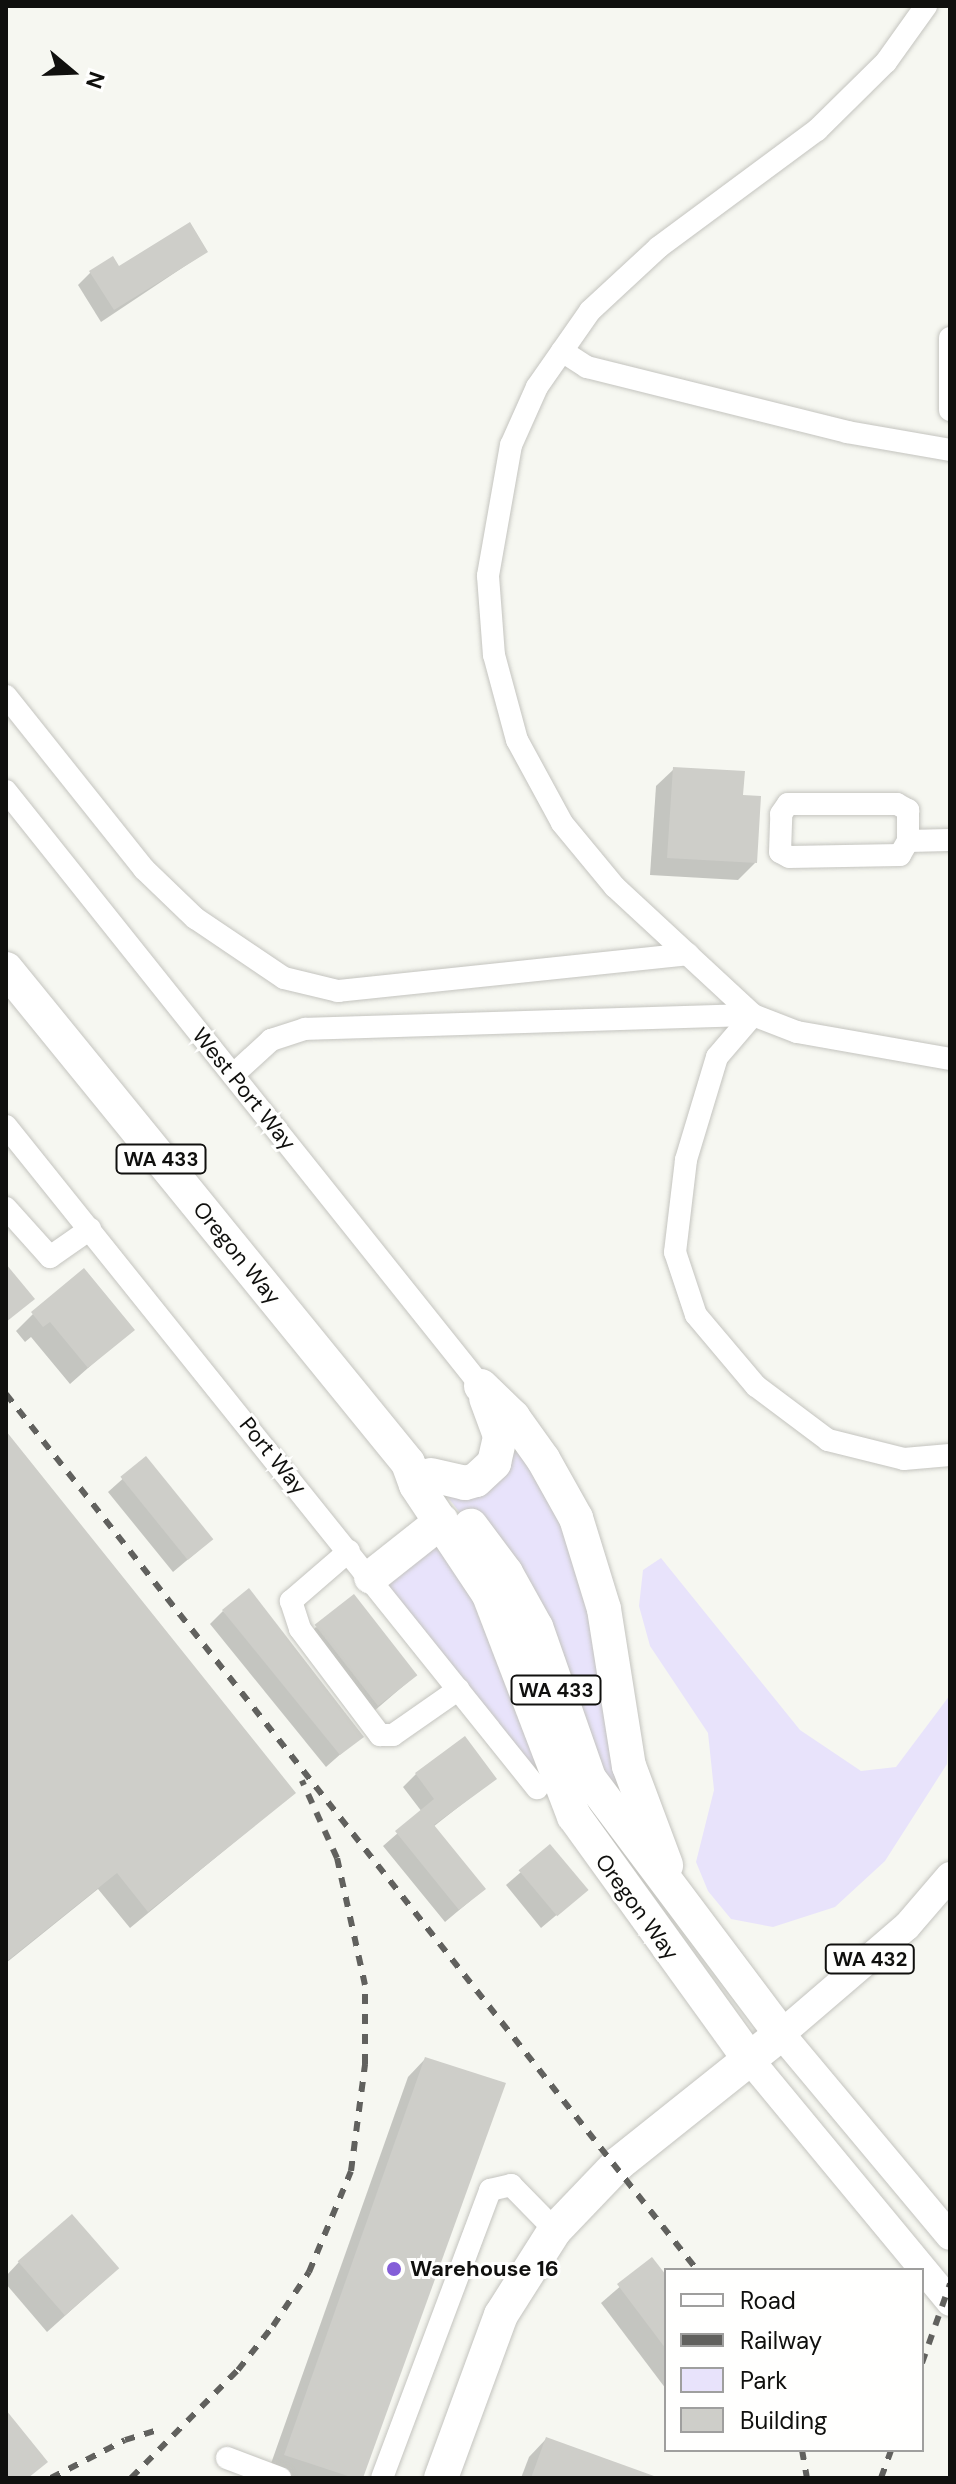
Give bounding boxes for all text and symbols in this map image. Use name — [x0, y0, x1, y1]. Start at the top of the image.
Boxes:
north arrow — [32, 32, 112, 112]
text: N — [79, 68, 111, 92]
street label: West Port Way — [187, 1023, 301, 1155]
road number: WA 433 — [115, 1143, 207, 1175]
street label: Oregon Way — [188, 1196, 286, 1310]
street label: Port Way — [234, 1412, 312, 1500]
road number: WA 433 — [510, 1674, 602, 1706]
street label: Oregon Way — [590, 1849, 684, 1965]
road number: WA 432 — [824, 1943, 916, 1975]
place label: Warehouse 16 — [410, 2256, 559, 2282]
marker: Warehouse 16 — [385, 2260, 403, 2278]
legend — [664, 2268, 924, 2452]
text: Road — [740, 2285, 796, 2316]
text: Railway — [740, 2325, 822, 2356]
text: Park — [740, 2365, 787, 2396]
text: Building — [740, 2405, 827, 2436]

